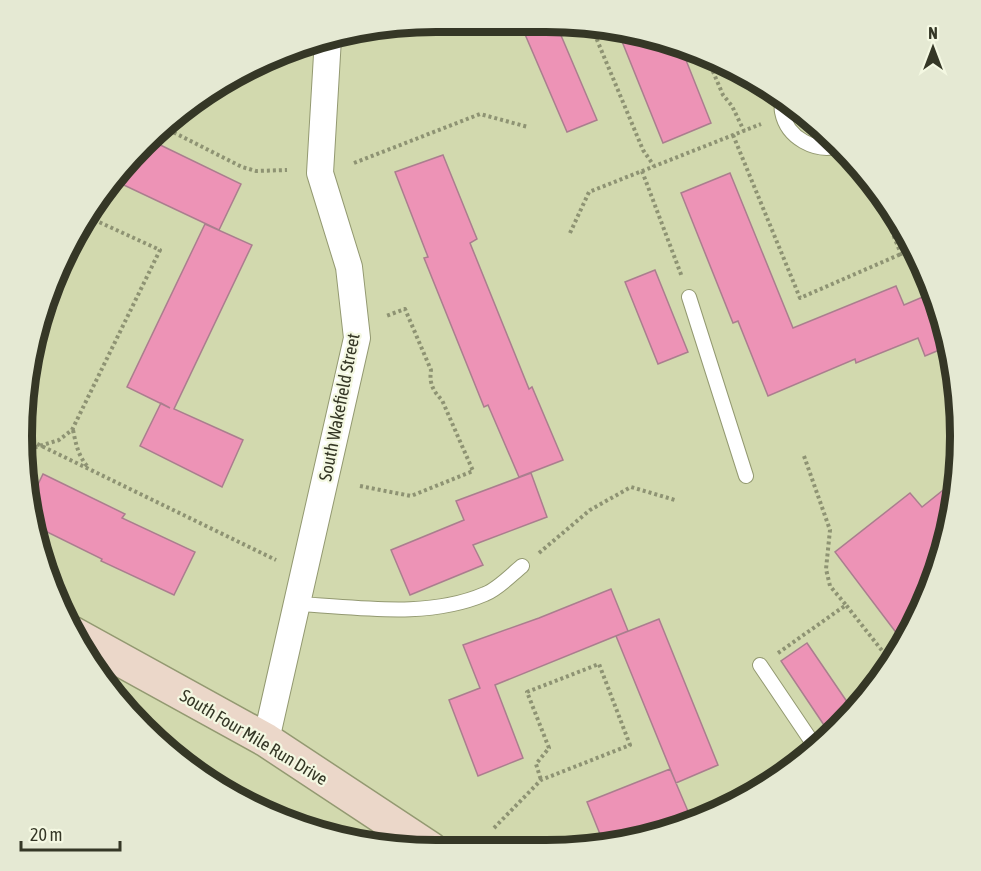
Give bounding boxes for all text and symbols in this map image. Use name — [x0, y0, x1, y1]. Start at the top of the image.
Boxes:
north arrow — [903, 18, 963, 78]
text: N — [928, 24, 938, 42]
street label: South Wakefield Street — [314, 331, 364, 483]
street label: South Four Mile Run Drive — [177, 685, 331, 789]
scale bar — [21, 814, 120, 852]
text: 20 m — [30, 824, 62, 845]

